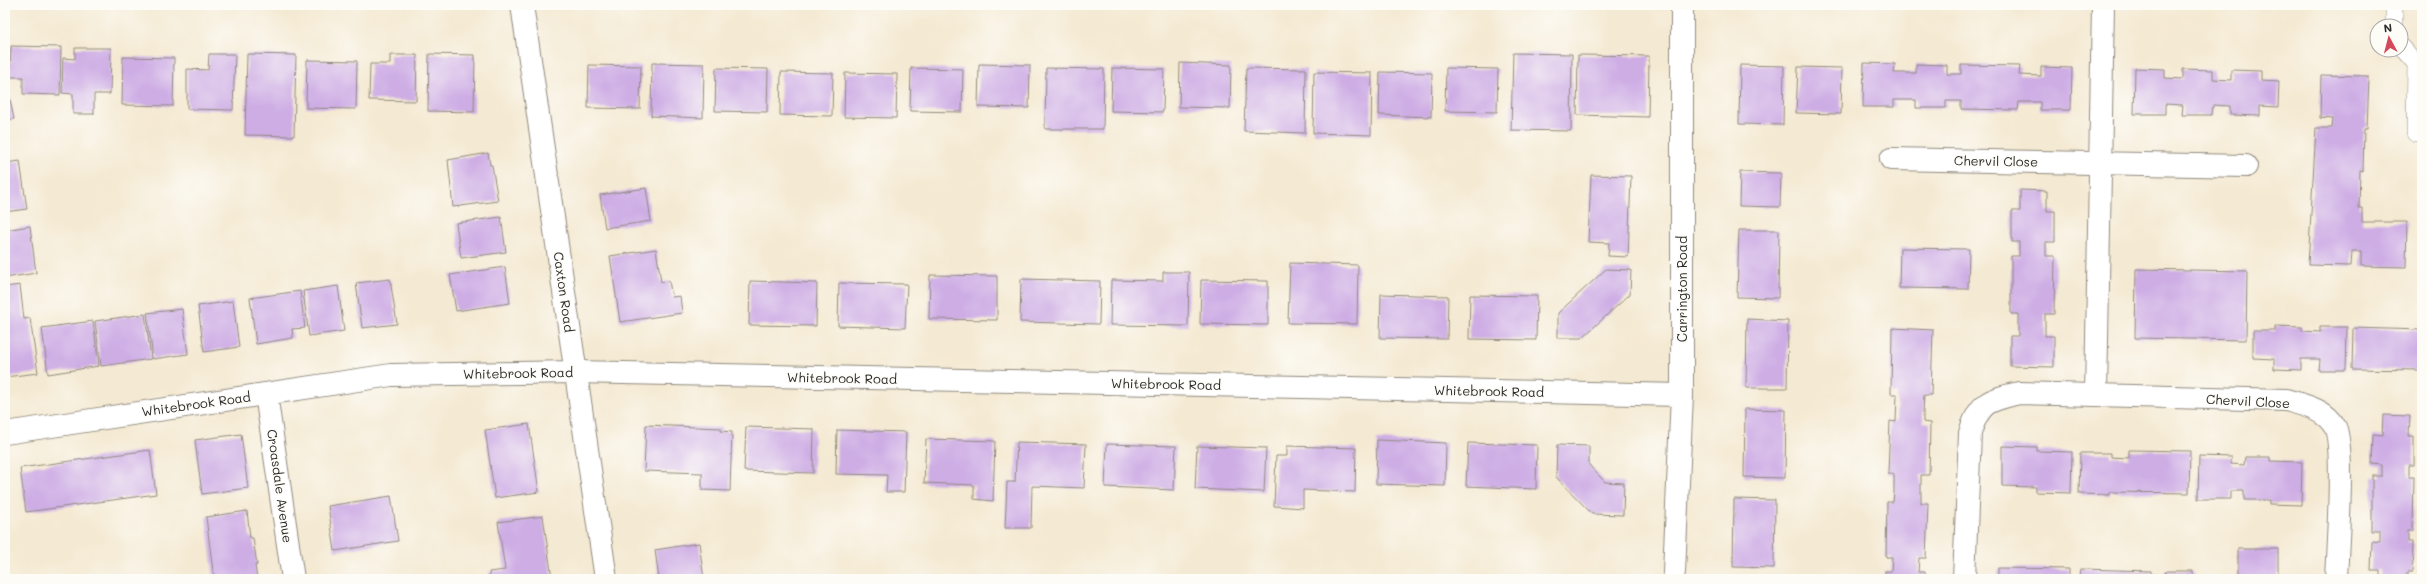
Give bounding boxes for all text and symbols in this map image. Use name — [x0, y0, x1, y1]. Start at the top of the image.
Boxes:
north arrow — [2369, 18, 2409, 58]
text: N — [2383, 20, 2393, 36]
street label: Chervil Close — [1954, 151, 2038, 170]
street label: Carrington Road — [1673, 236, 1690, 342]
street label: Caxton Road — [550, 251, 579, 333]
street label: Whitebrook Road — [463, 363, 573, 382]
street label: Whitebrook Road — [787, 368, 897, 387]
street label: Whitebrook Road — [1111, 374, 1221, 393]
street label: Whitebrook Road — [1434, 381, 1544, 400]
street label: Whitebrook Road — [140, 387, 252, 420]
street label: Chervil Close — [2206, 390, 2290, 411]
street label: Croasdale Avenue — [264, 428, 297, 544]

